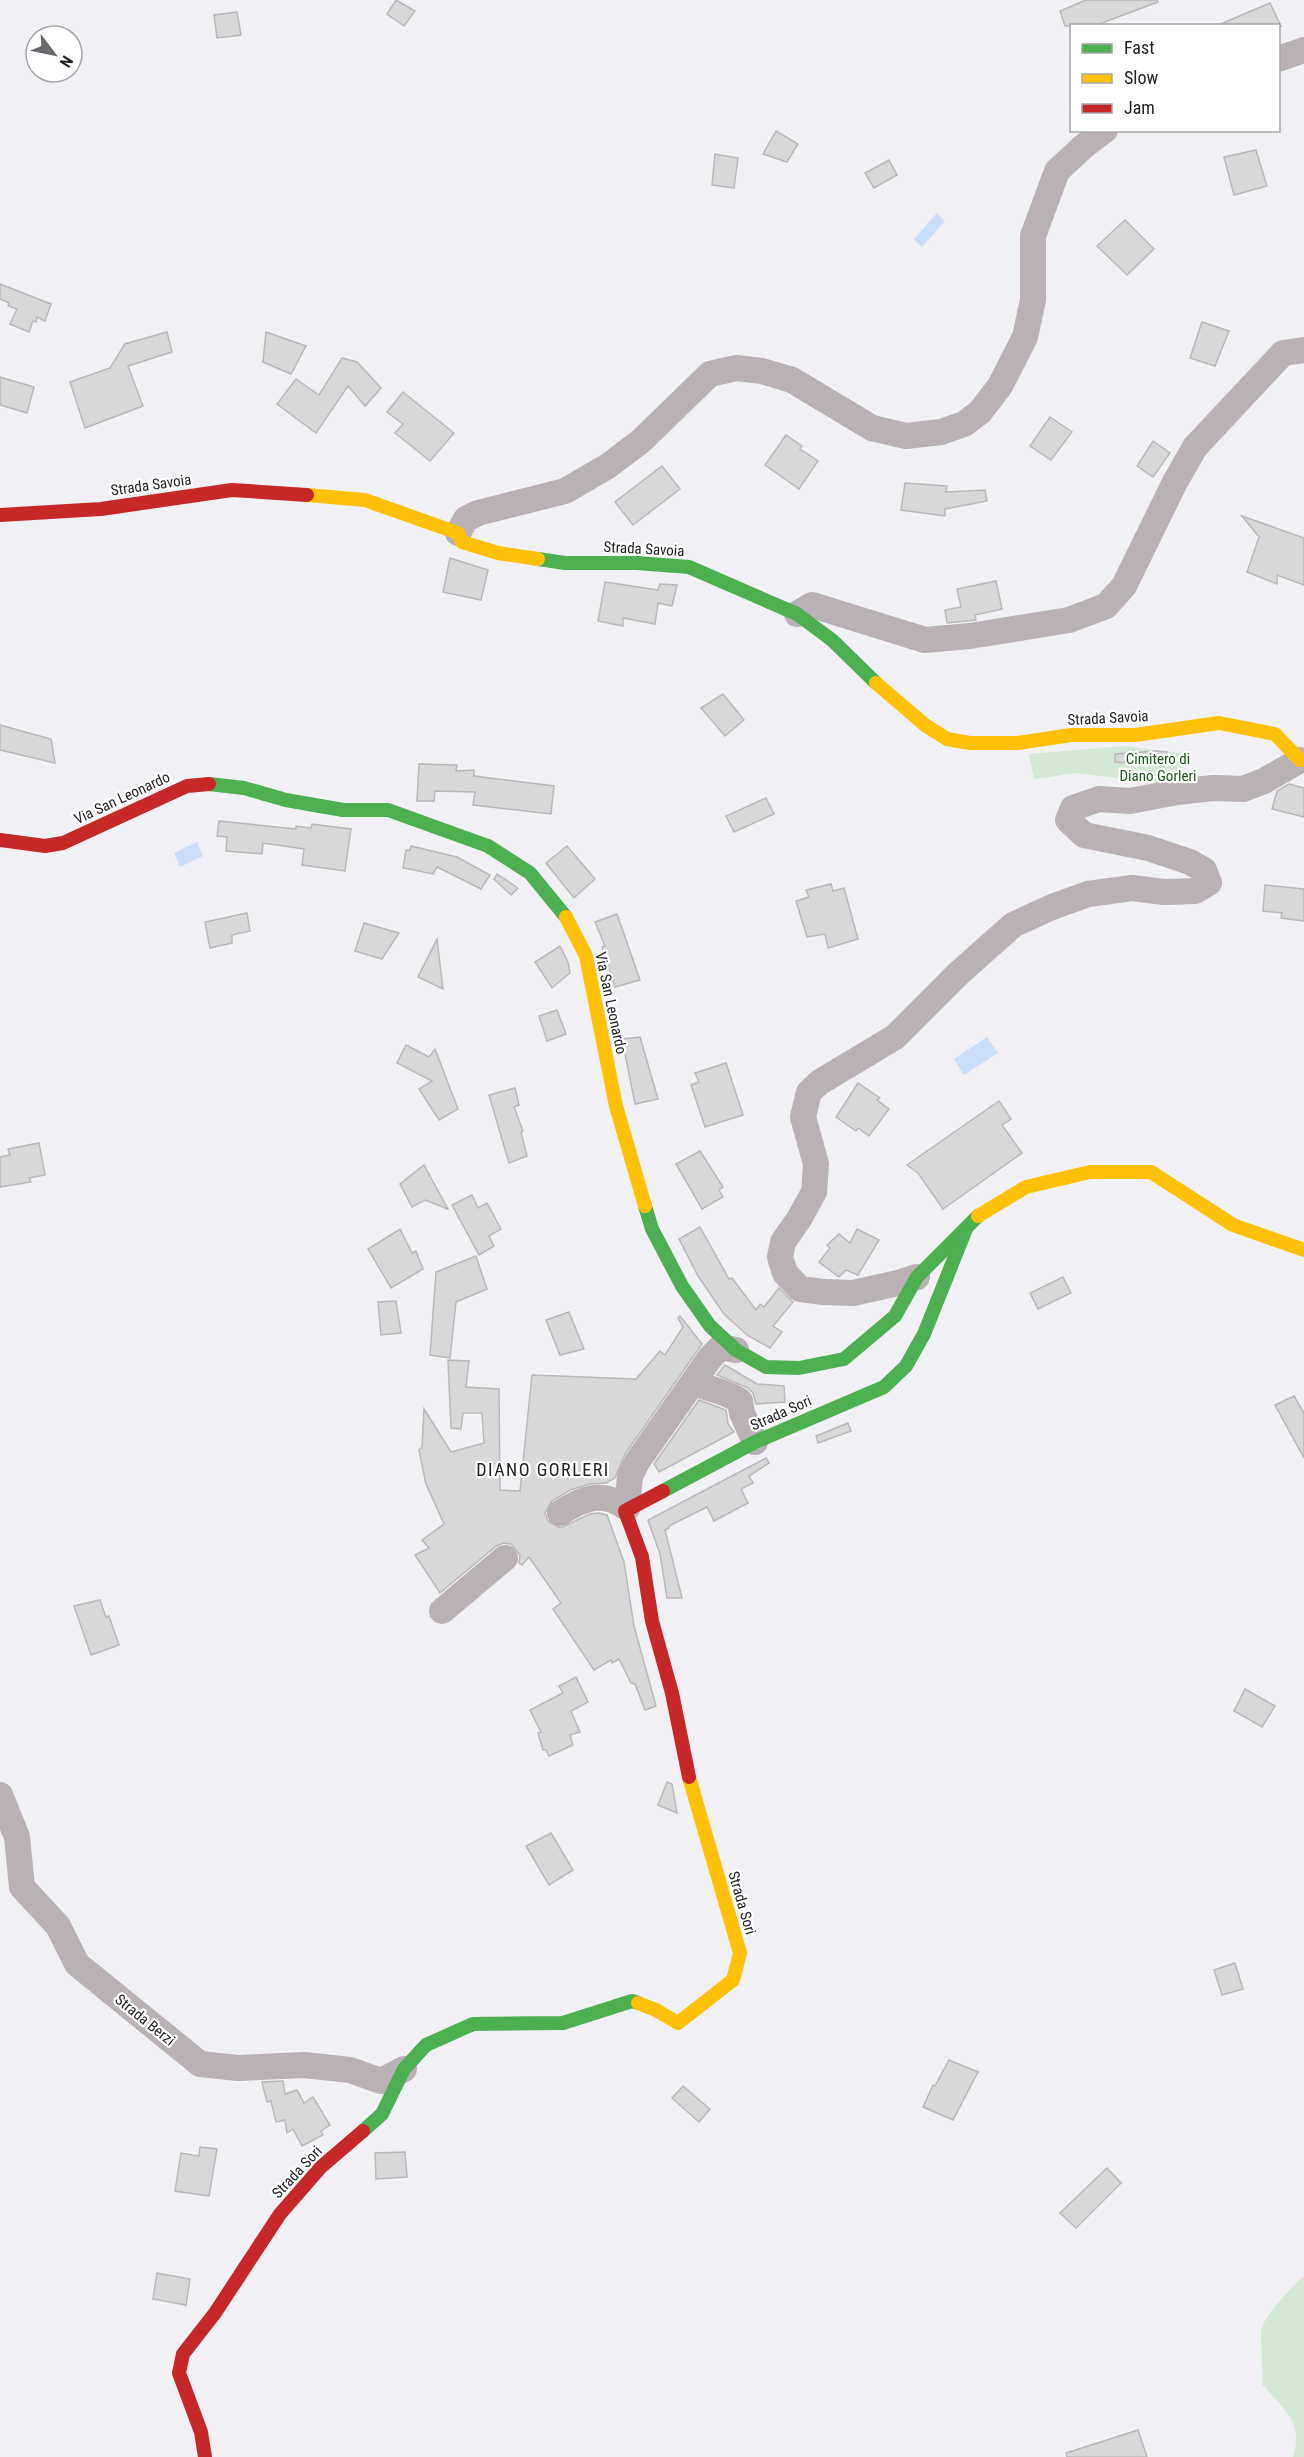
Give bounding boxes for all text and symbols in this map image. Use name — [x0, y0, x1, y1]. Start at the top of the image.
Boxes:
north arrow — [24, 24, 84, 84]
legend — [1070, 24, 1280, 132]
text: Fast — [1124, 37, 1155, 58]
text: N — [56, 52, 77, 71]
text: Slow — [1124, 67, 1159, 88]
text: Jam — [1124, 97, 1155, 118]
street label: Strada Savoia — [110, 470, 192, 500]
street label: Strada Savoia — [603, 538, 685, 560]
street label: Strada Savoia — [1067, 707, 1149, 729]
park label: Cimitero di Diano Gorleri — [1120, 750, 1196, 785]
street label: Via San Leonardo — [71, 768, 173, 828]
street label: Via San Leonardo — [591, 950, 631, 1056]
street label: Strada Sori — [748, 1392, 814, 1434]
district label: DIANO GORLERI — [476, 1459, 610, 1480]
street label: Strada Sori — [724, 1869, 760, 1937]
street label: Strada Berzi — [112, 1990, 178, 2050]
street label: Strada Sori — [268, 2142, 326, 2202]

